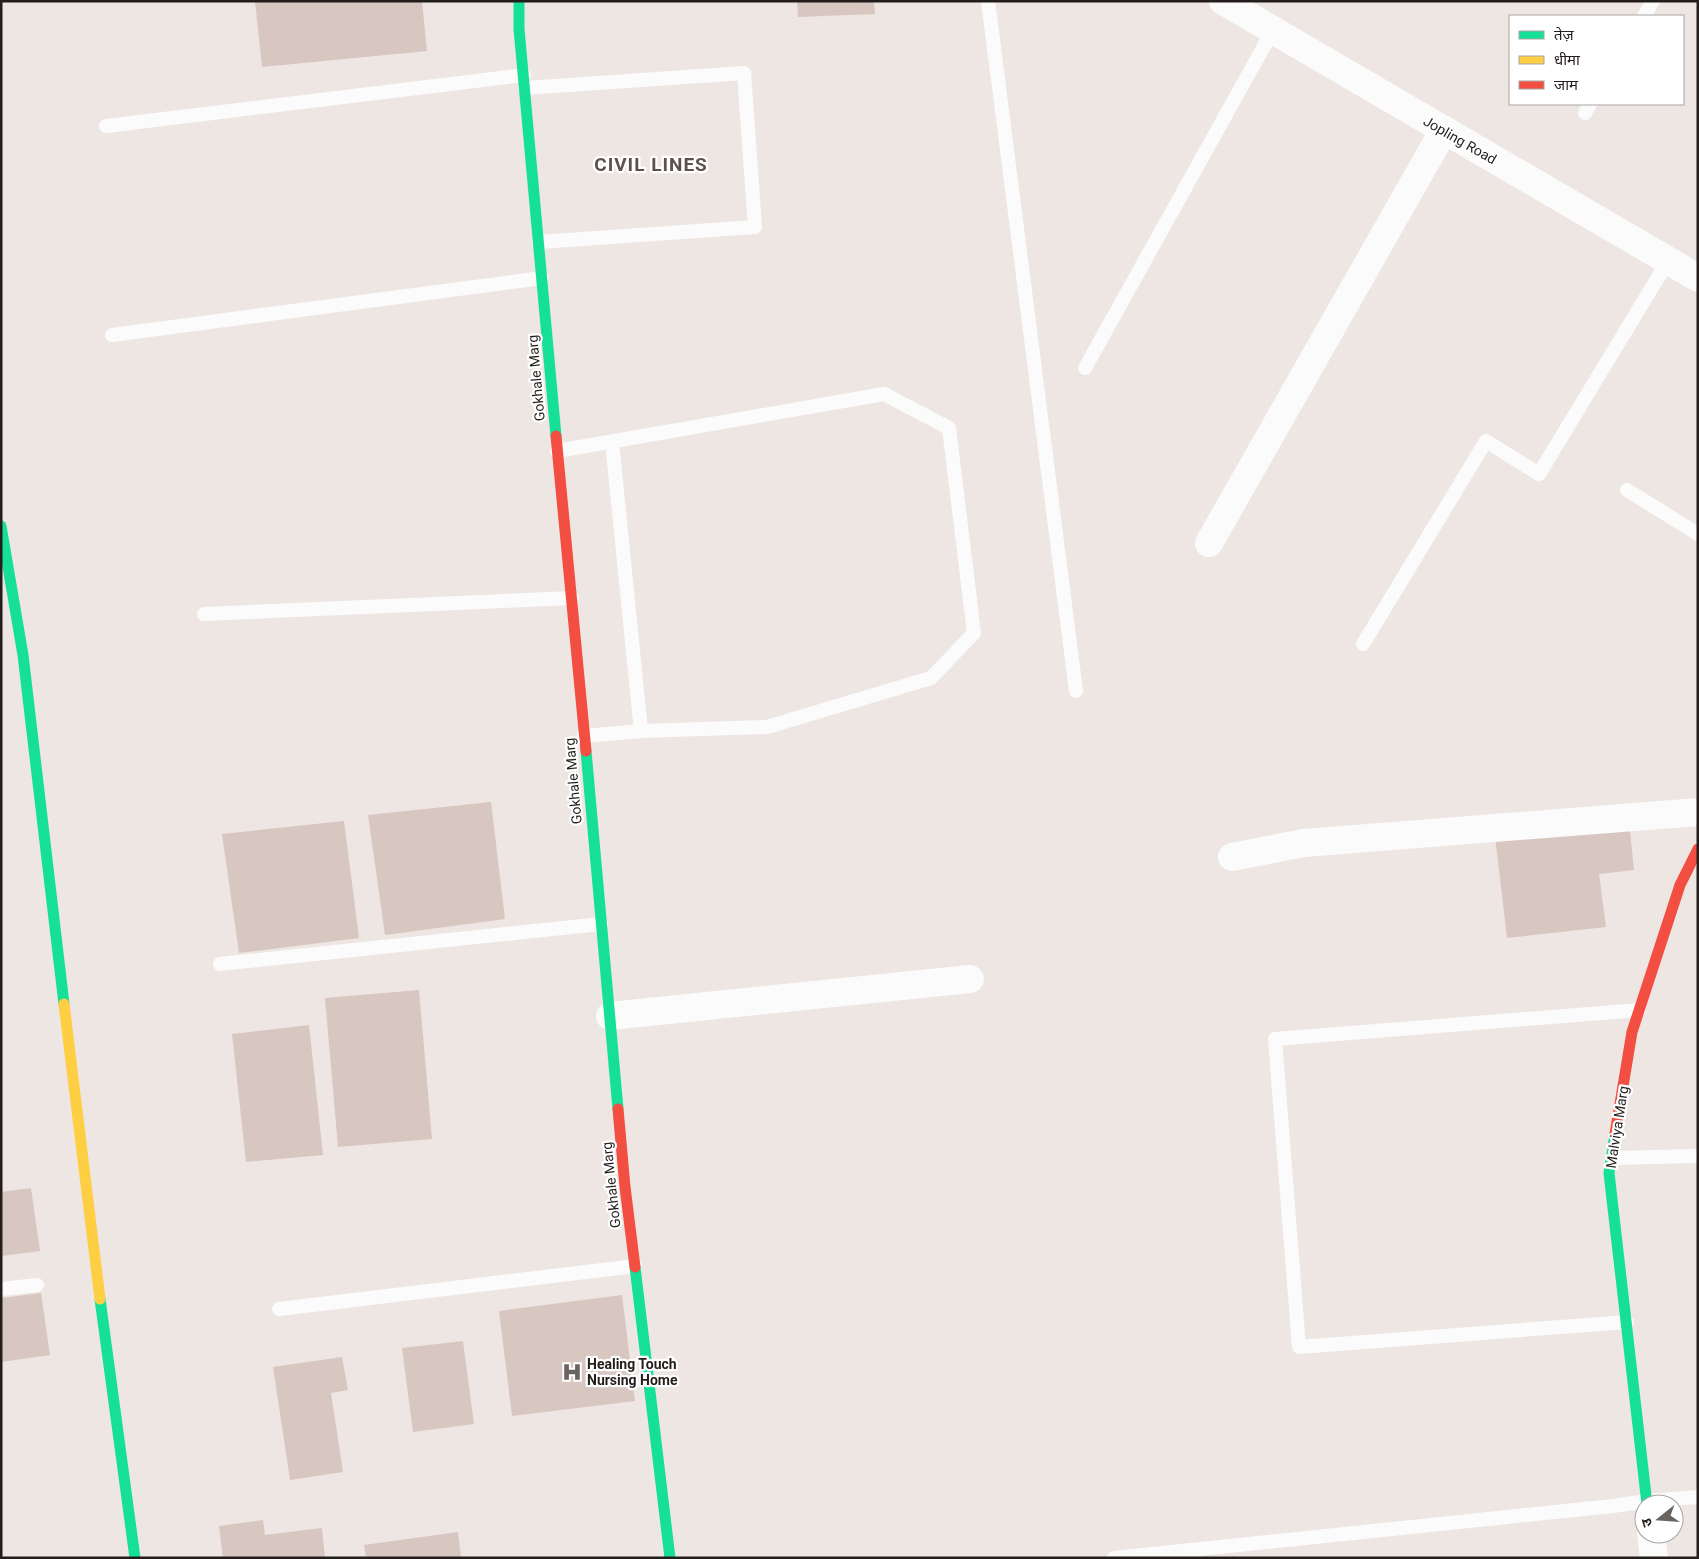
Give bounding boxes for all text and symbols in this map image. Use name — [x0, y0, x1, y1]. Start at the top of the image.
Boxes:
legend — [1509, 15, 1684, 105]
text: तेज़ — [1554, 26, 1575, 44]
text: धीमा — [1554, 51, 1581, 69]
text: जाम — [1554, 76, 1579, 94]
street label: Jopling Road — [1421, 113, 1499, 167]
district label: CIVIL LINES — [594, 153, 708, 176]
street label: Gokhale Marg — [524, 334, 548, 422]
street label: Gokhale Marg — [561, 737, 585, 825]
street label: Malviya Marg — [1603, 1085, 1631, 1169]
street label: Gokhale Marg — [599, 1141, 623, 1229]
place label: Healing Touch Nursing Home — [587, 1356, 678, 1388]
hospital icon: Healing Touch Nursing Home — [561, 1361, 583, 1383]
north arrow — [1634, 1494, 1684, 1544]
text: उ — [1637, 1516, 1655, 1529]

